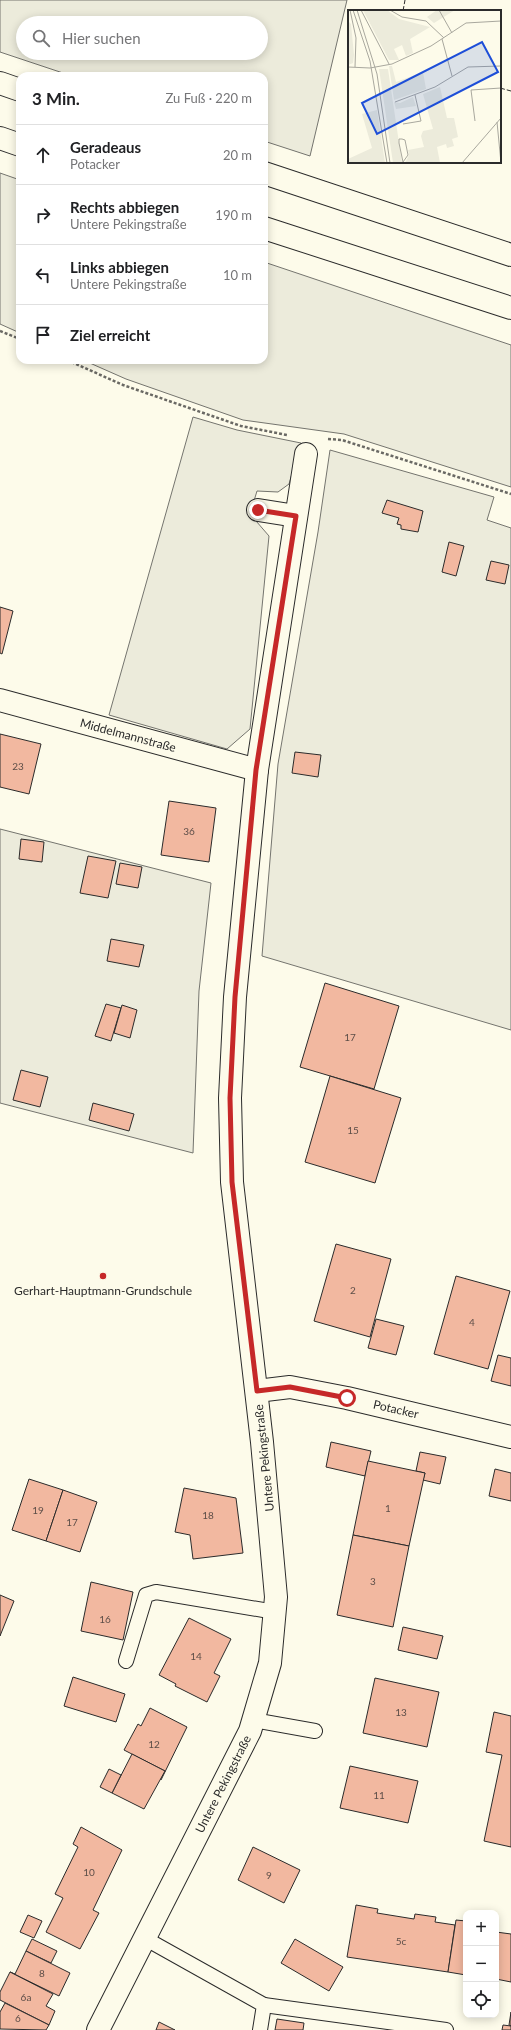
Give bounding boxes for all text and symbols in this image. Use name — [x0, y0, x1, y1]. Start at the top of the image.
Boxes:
inset map — [348, 10, 501, 163]
search box — [16, 16, 268, 60]
icon: search — [30, 27, 52, 49]
text: Hier suchen — [62, 29, 141, 47]
text: 3 Min. — [32, 88, 80, 109]
text: Zu Fuß · 220 m — [166, 90, 252, 106]
text: Geradeaus — [70, 138, 141, 156]
icon: ahead — [32, 144, 54, 166]
text: 20 m — [223, 147, 252, 163]
text: Potacker — [70, 156, 120, 172]
text: Rechts abbiegen — [70, 198, 179, 216]
icon: right — [32, 204, 54, 226]
text: 190 m — [215, 207, 252, 223]
text: Untere Pekingstraße — [70, 216, 187, 232]
text: Links abbiegen — [70, 258, 169, 276]
icon: left — [32, 264, 54, 286]
text: 10 m — [223, 267, 252, 283]
text: Untere Pekingstraße — [70, 276, 187, 292]
icon: arrive — [32, 324, 54, 346]
text: Ziel erreicht — [70, 326, 150, 344]
route end — [249, 501, 267, 519]
street label: Middelmannstraße — [78, 715, 178, 755]
house number: 23 — [12, 760, 24, 772]
house number: 36 — [183, 825, 195, 837]
house number: 17 — [344, 1031, 356, 1043]
house number: 15 — [347, 1124, 359, 1136]
marker: Gerhart-Hauptmann-Grundschule — [98, 1271, 108, 1281]
place label: Gerhart-Hauptmann-Grundschule — [14, 1283, 192, 1298]
house number: 2 — [350, 1284, 356, 1296]
house number: 4 — [469, 1316, 475, 1328]
route start — [338, 1389, 356, 1407]
street label: Potacker — [372, 1397, 421, 1422]
street label: Untere Pekingstraße — [251, 1404, 277, 1512]
house number: 1 — [385, 1502, 391, 1514]
house number: 19 — [32, 1504, 44, 1516]
house number: 18 — [202, 1509, 214, 1521]
house number: 17 — [66, 1516, 78, 1528]
house number: 3 — [370, 1575, 376, 1587]
house number: 16 — [99, 1613, 111, 1625]
house number: 14 — [190, 1650, 202, 1662]
house number: 13 — [395, 1706, 407, 1718]
street label: Untere Pekingstraße — [192, 1733, 254, 1835]
house number: 12 — [148, 1738, 160, 1750]
house number: 11 — [373, 1789, 385, 1801]
house number: 10 — [83, 1866, 95, 1878]
house number: 9 — [266, 1869, 272, 1881]
map controls — [463, 1910, 499, 2018]
button: + — [463, 1910, 499, 1946]
house number: 5c — [396, 1935, 407, 1947]
button: − — [463, 1946, 499, 1982]
house number: 8 — [39, 1967, 45, 1979]
button: locate — [463, 1982, 499, 2018]
house number: 6a — [21, 1991, 31, 2003]
house number: 6 — [15, 2012, 21, 2024]

